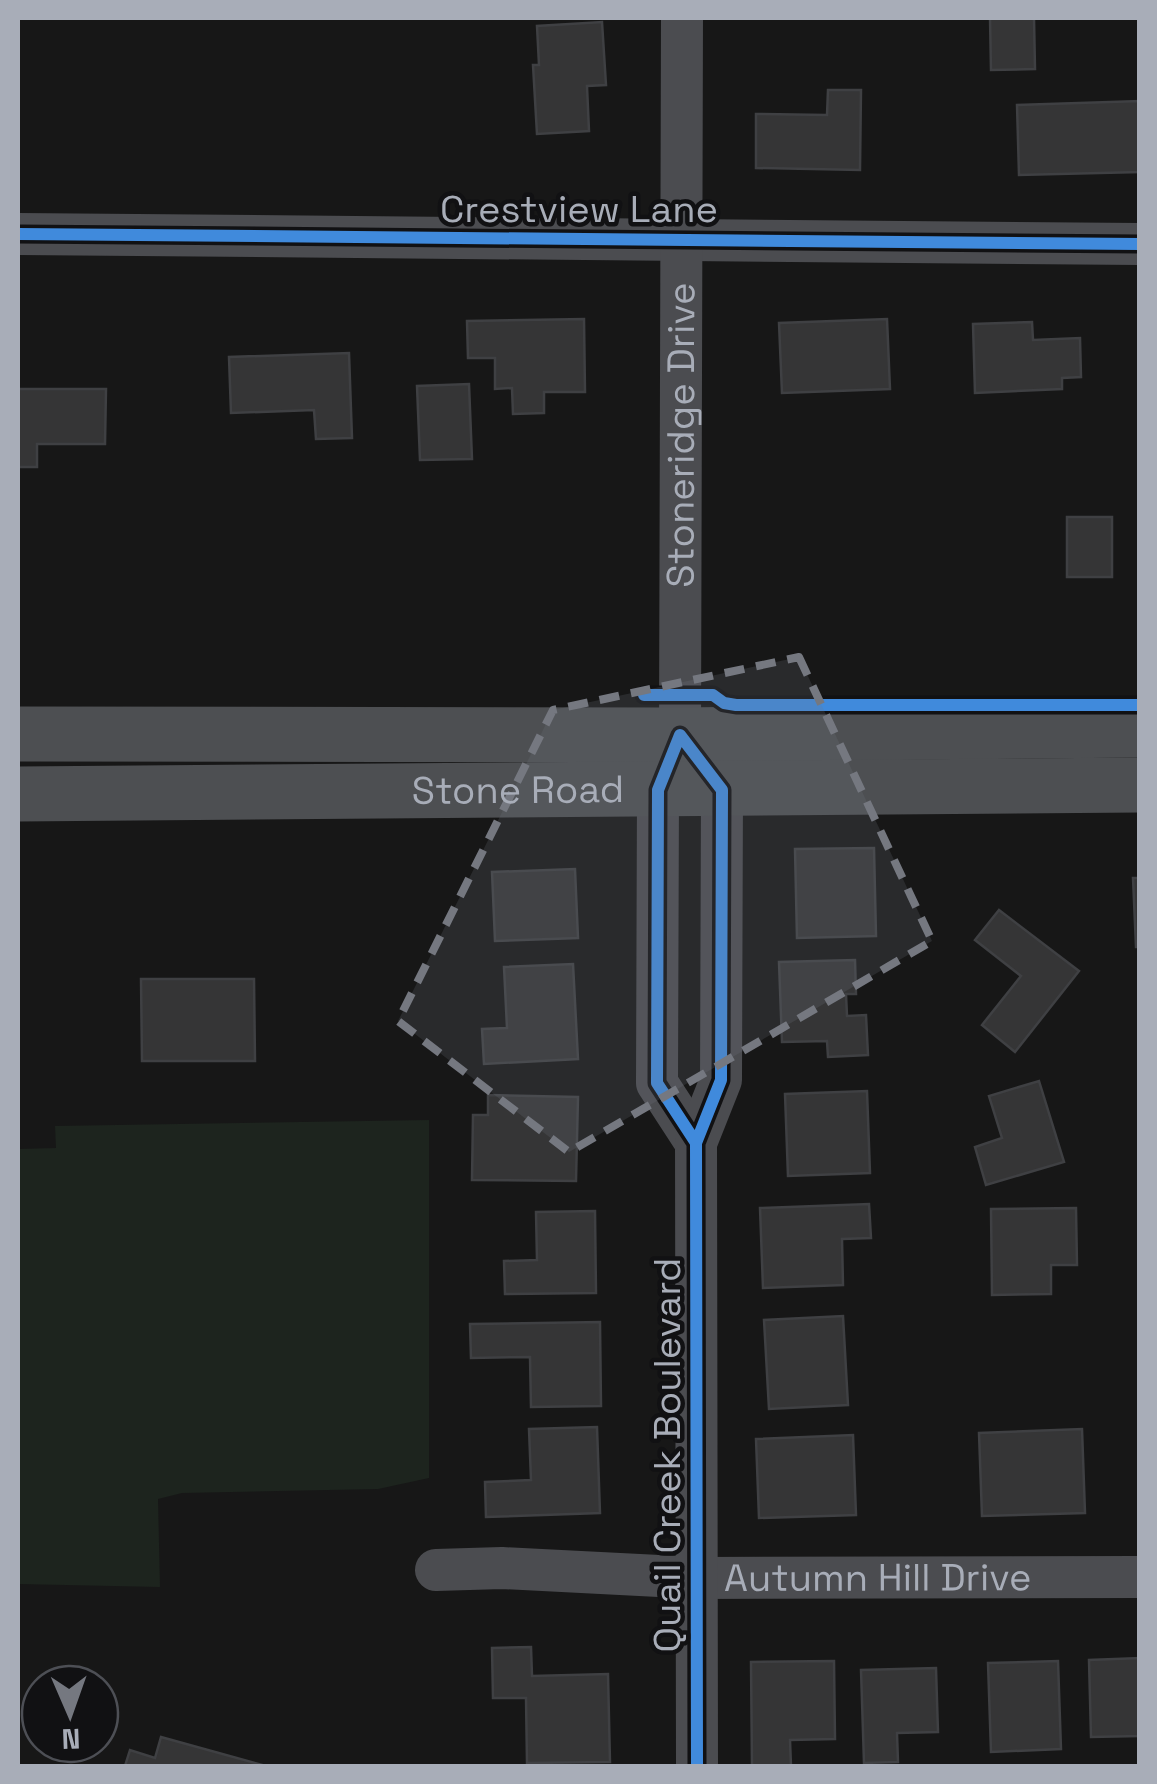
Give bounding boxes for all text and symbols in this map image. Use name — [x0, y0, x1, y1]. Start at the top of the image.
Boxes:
street label: Crestview Lane — [440, 185, 718, 233]
street label: Stoneridge Drive — [656, 282, 705, 588]
street label: Stone Road — [412, 765, 624, 815]
street label: Quail Creek Boulevard — [643, 1258, 691, 1652]
street label: Autumn Hill Drive — [724, 1553, 1031, 1602]
north arrow — [20, 1664, 120, 1764]
text: N — [61, 1721, 81, 1757]

